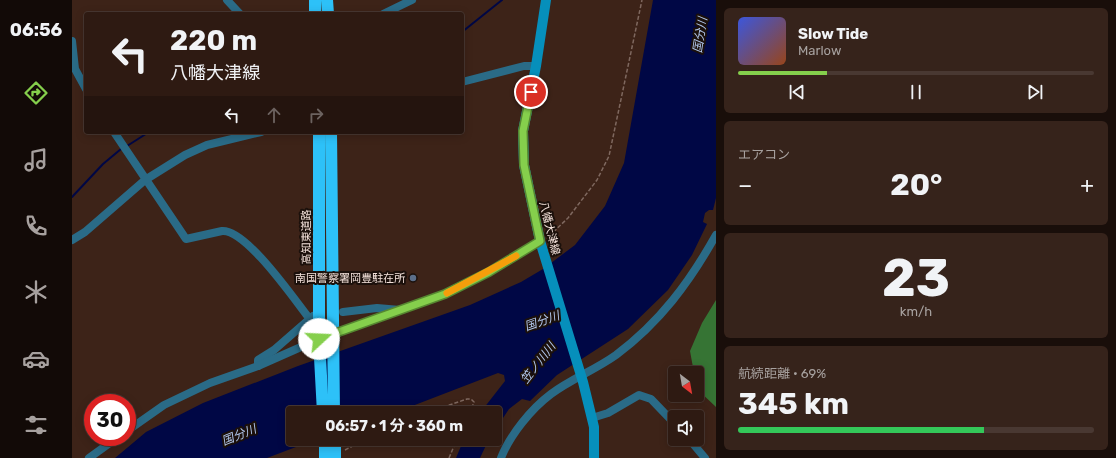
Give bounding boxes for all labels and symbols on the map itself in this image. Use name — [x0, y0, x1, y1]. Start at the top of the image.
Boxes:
water label: 国分川 — [690, 14, 710, 54]
pin — [514, 75, 548, 109]
street label: 八幡大津線 — [537, 200, 562, 256]
street label: 高知東道路 — [300, 210, 313, 265]
place label: 南国警察署岡豊駐在所 — [295, 272, 406, 285]
marker: 南国警察署岡豊駐在所 — [408, 273, 418, 283]
water label: 国分川 — [523, 308, 563, 333]
position arrow — [298, 318, 340, 360]
water label: 笠ノ川川 — [518, 338, 560, 386]
north arrow — [668, 366, 704, 402]
speed limit sign: 30 — [84, 394, 136, 446]
water label: 国分川 — [220, 421, 260, 448]

